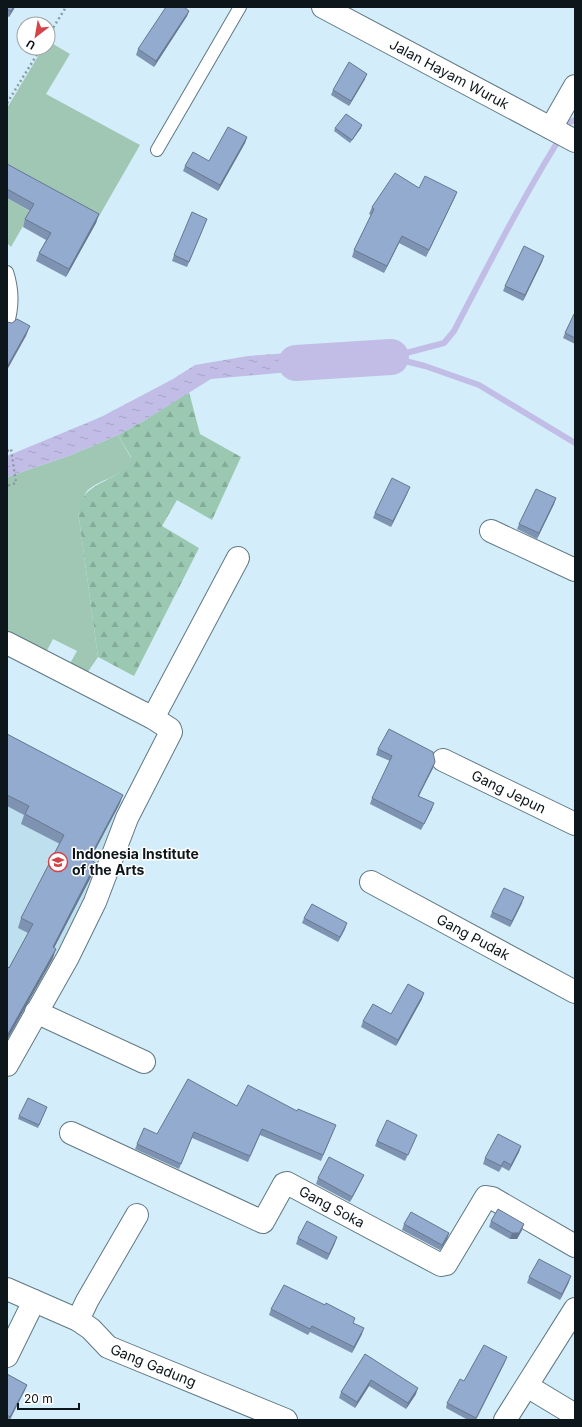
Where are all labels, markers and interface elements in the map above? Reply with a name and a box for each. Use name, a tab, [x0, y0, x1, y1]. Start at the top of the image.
north arrow	[16, 16, 56, 56]
street label: Jalan Hayam Wuruk	[387, 35, 512, 112]
text: U	[24, 36, 38, 53]
street label: Gang Jepun	[469, 766, 549, 817]
place label: Indonesia Institute of the Arts	[72, 845, 199, 878]
school or university icon: Indonesia Institute of the Arts	[47, 851, 69, 873]
street label: Gang Pudak	[434, 910, 513, 963]
street label: Gang Soka	[296, 1182, 368, 1231]
street label: Gang Gadung	[108, 1340, 199, 1390]
scale bar	[18, 1385, 79, 1411]
text: 20 m	[24, 1391, 53, 1406]

